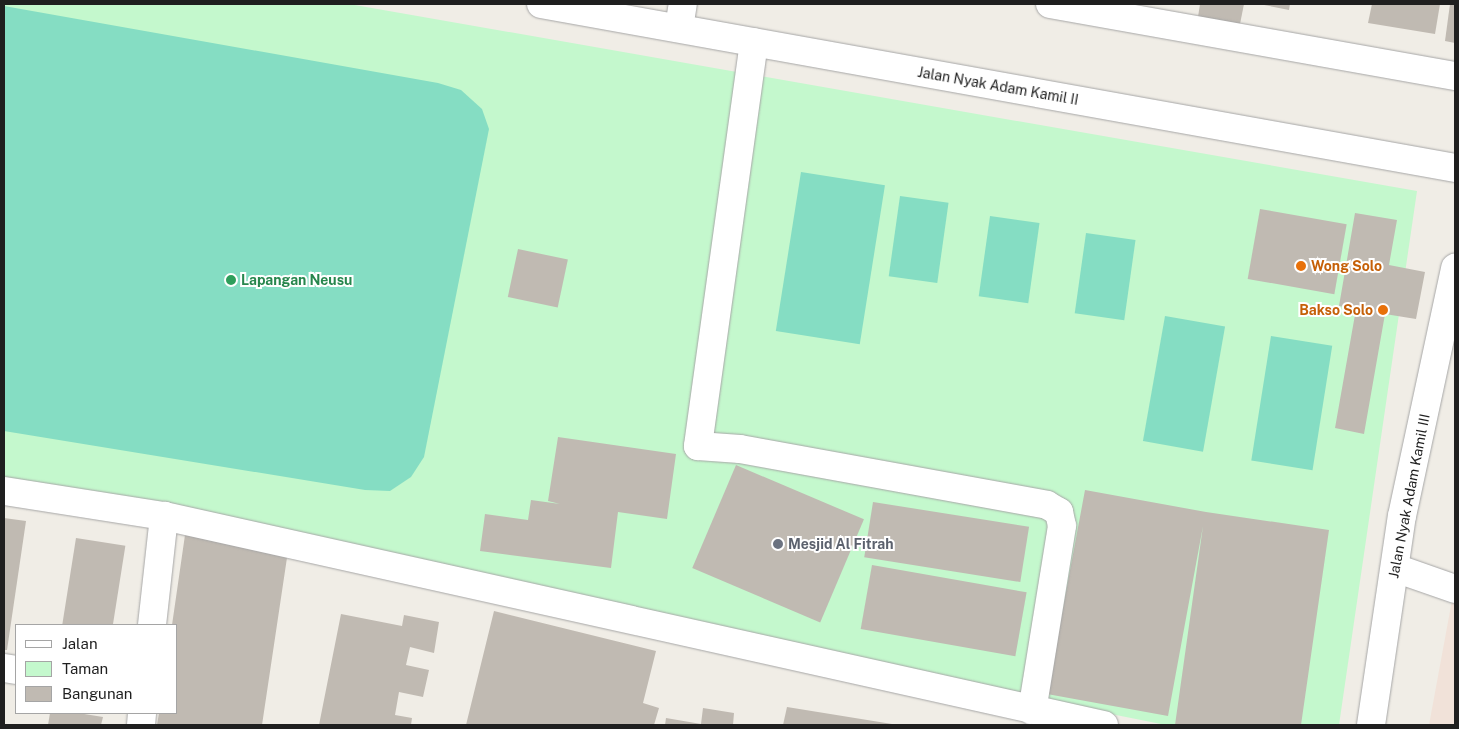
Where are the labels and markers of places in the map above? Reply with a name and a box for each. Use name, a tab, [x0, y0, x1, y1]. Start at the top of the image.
place label: Wong Solo	[1311, 258, 1382, 274]
marker: Wong Solo	[1295, 260, 1307, 272]
place label: Lapangan Neusu	[241, 272, 352, 288]
marker: Lapangan Neusu	[225, 274, 237, 286]
place label: Bakso Solo	[1299, 302, 1373, 318]
marker: Bakso Solo	[1377, 304, 1389, 316]
place label: Mesjid Al Fitrah	[788, 536, 894, 552]
marker: Mesjid Al Fitrah	[772, 538, 784, 550]

